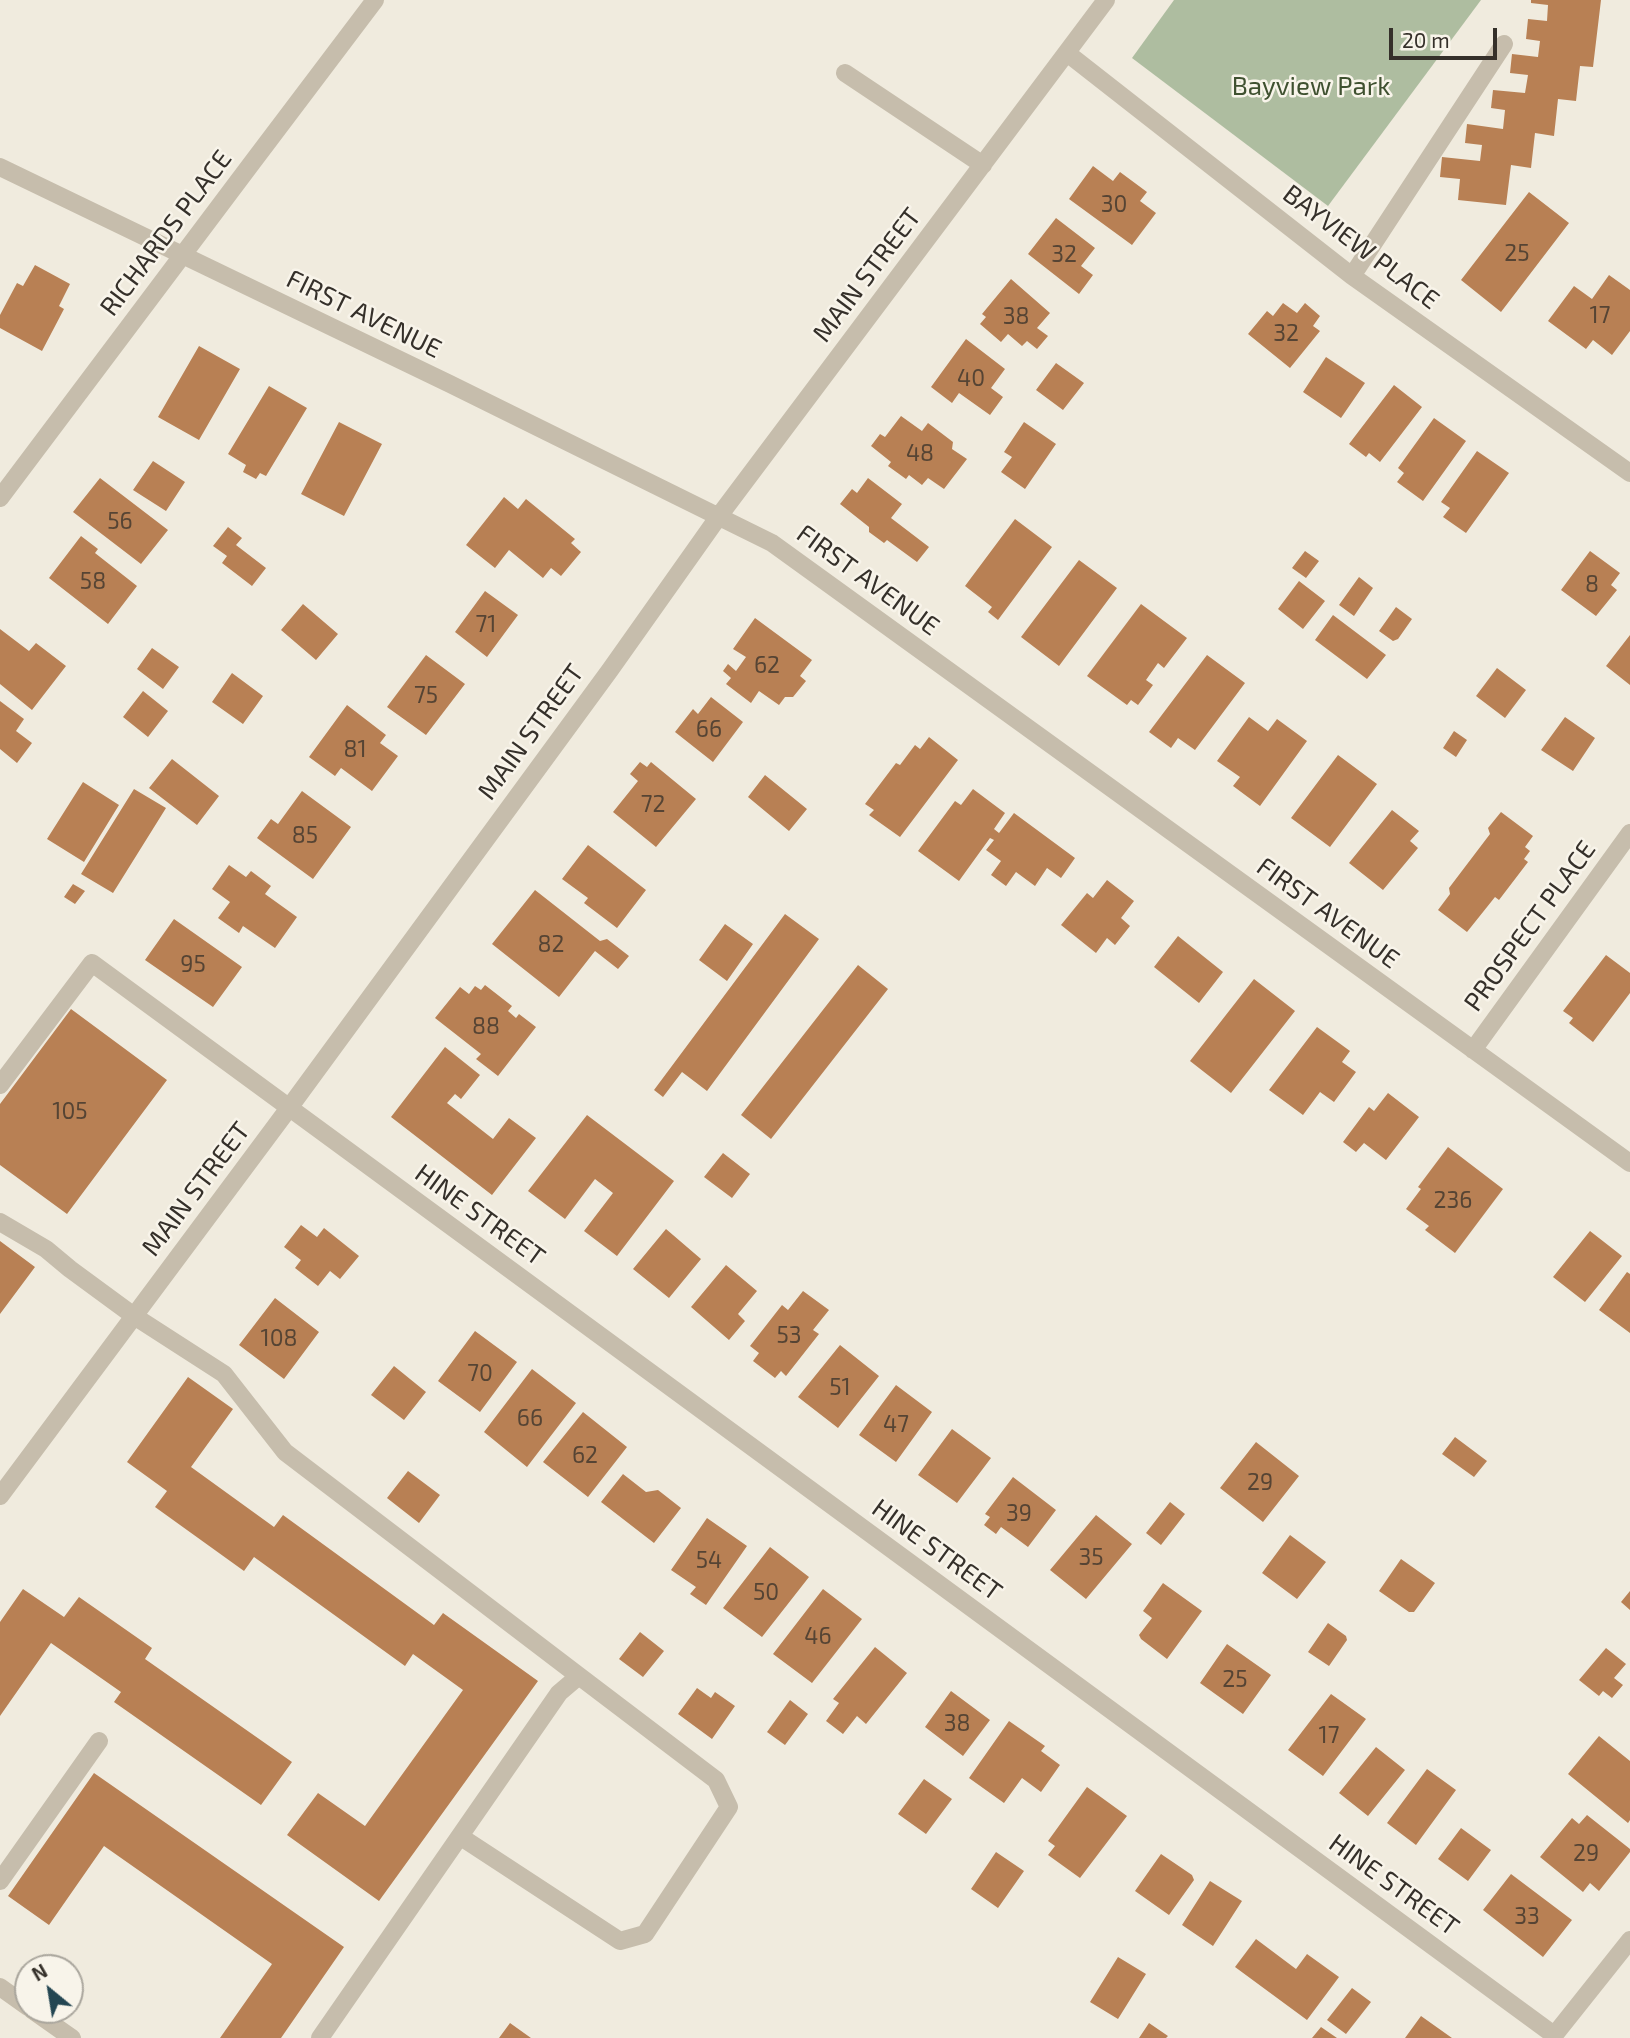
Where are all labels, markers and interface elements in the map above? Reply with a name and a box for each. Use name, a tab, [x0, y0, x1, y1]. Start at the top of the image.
scale bar	[1392, 14, 1500, 58]
text: 20 m	[1402, 27, 1450, 52]
park label: Bayview Park	[1232, 70, 1390, 102]
street label: RICHARDS PLACE	[94, 144, 238, 322]
street label: BAYVIEW PLACE	[1277, 178, 1445, 316]
house number: 30	[1101, 190, 1127, 218]
street label: MAIN STREET	[806, 202, 928, 348]
house number: 25	[1504, 239, 1530, 267]
house number: 32	[1051, 240, 1077, 268]
street label: FIRST AVENUE	[282, 263, 446, 365]
house number: 17	[1590, 301, 1610, 329]
house number: 38	[1003, 302, 1029, 330]
house number: 32	[1273, 319, 1299, 347]
house number: 40	[957, 364, 985, 392]
house number: 48	[906, 439, 934, 467]
house number: 56	[107, 507, 133, 535]
street label: FIRST AVENUE	[791, 518, 945, 642]
house number: 58	[80, 567, 106, 595]
house number: 8	[1585, 570, 1599, 598]
house number: 71	[476, 610, 496, 638]
house number: 62	[754, 651, 780, 679]
street label: MAIN STREET	[471, 658, 591, 806]
house number: 75	[414, 681, 438, 709]
house number: 66	[696, 715, 722, 743]
house number: 81	[343, 735, 367, 763]
house number: 72	[641, 790, 665, 818]
house number: 85	[292, 821, 318, 849]
street label: PROSPECT PLACE	[1458, 835, 1602, 1017]
street label: FIRST AVENUE	[1251, 851, 1405, 975]
house number: 82	[538, 930, 564, 958]
house number: 95	[180, 950, 206, 978]
house number: 88	[472, 1012, 500, 1040]
house number: 105	[52, 1097, 88, 1125]
street label: MAIN STREET	[135, 1116, 257, 1262]
street label: HINE STREET	[409, 1157, 551, 1273]
house number: 236	[1434, 1186, 1472, 1214]
house number: 53	[776, 1321, 802, 1349]
house number: 108	[261, 1324, 297, 1352]
house number: 70	[467, 1359, 493, 1387]
house number: 51	[829, 1373, 851, 1401]
house number: 66	[517, 1404, 543, 1432]
house number: 47	[883, 1410, 909, 1438]
house number: 62	[572, 1441, 598, 1469]
house number: 29	[1247, 1468, 1273, 1496]
street label: HINE STREET	[866, 1492, 1008, 1608]
house number: 39	[1006, 1499, 1032, 1527]
house number: 35	[1078, 1543, 1104, 1571]
house number: 54	[696, 1546, 722, 1574]
house number: 50	[753, 1578, 779, 1606]
house number: 46	[804, 1622, 832, 1650]
house number: 25	[1222, 1665, 1248, 1693]
house number: 38	[944, 1709, 970, 1737]
house number: 17	[1319, 1721, 1339, 1749]
street label: HINE STREET	[1323, 1827, 1465, 1943]
house number: 29	[1573, 1839, 1599, 1867]
house number: 33	[1514, 1902, 1540, 1930]
north arrow	[14, 1954, 84, 2024]
text: N	[28, 1959, 51, 1986]

